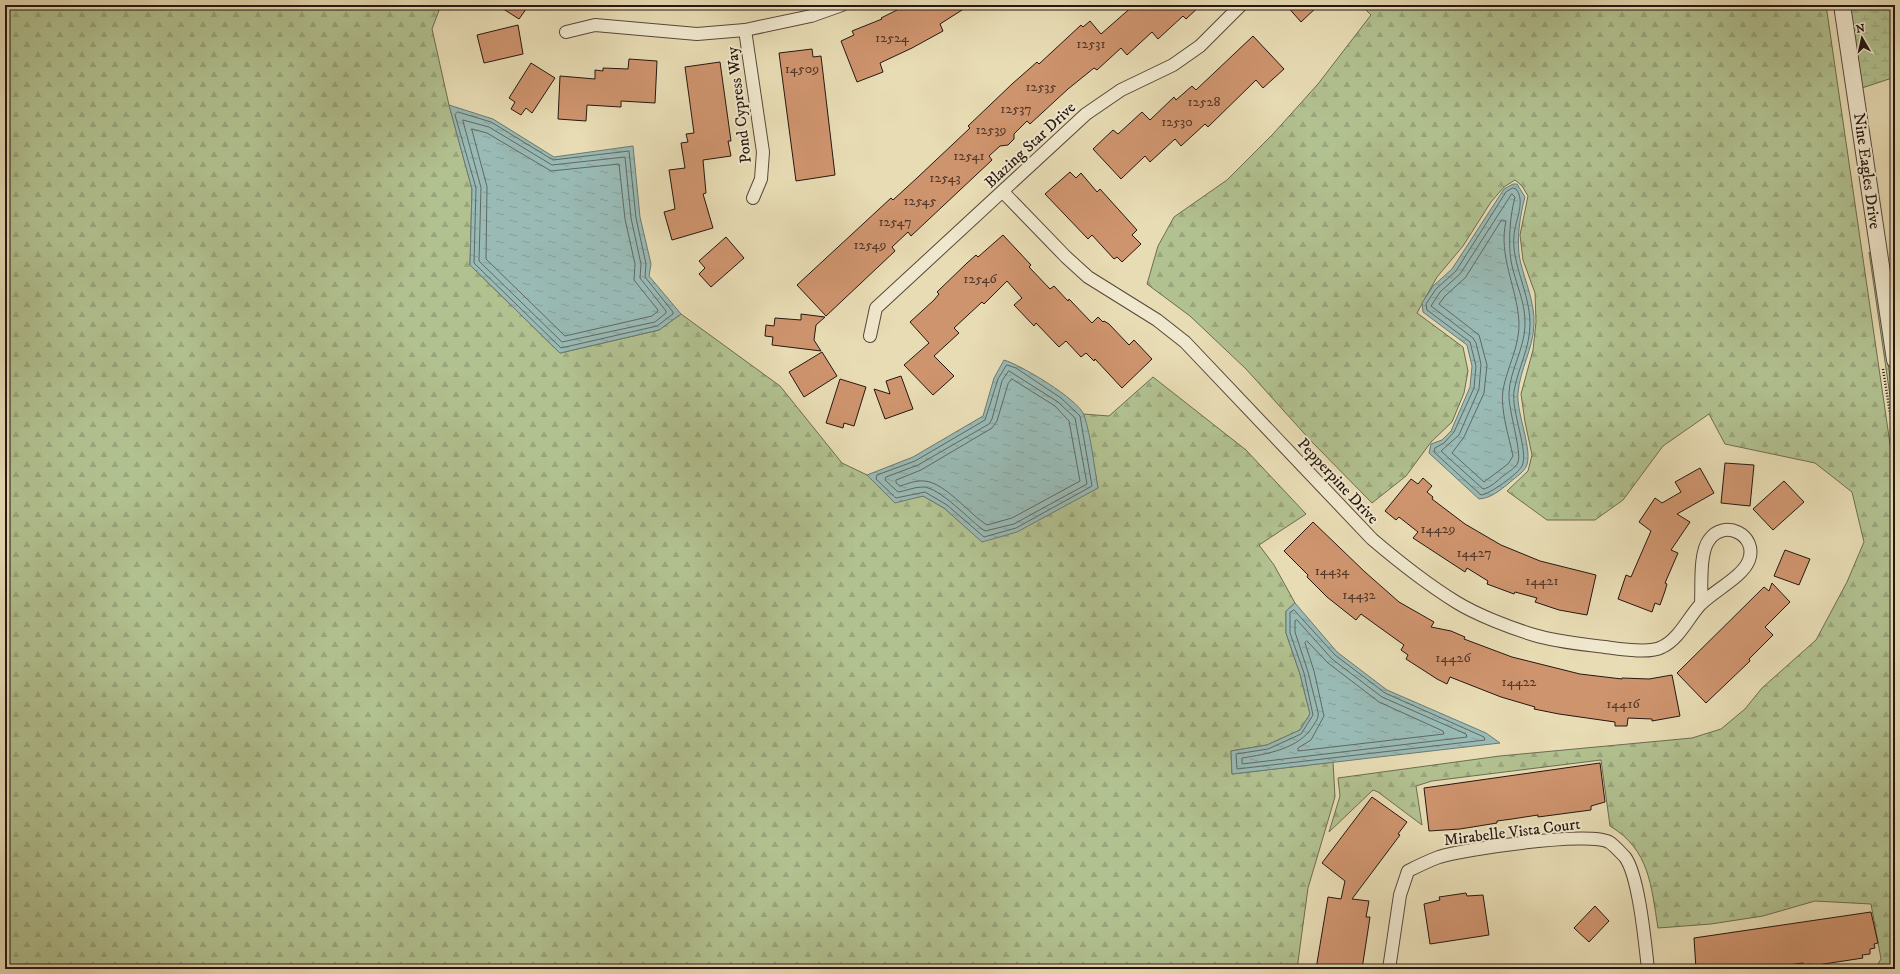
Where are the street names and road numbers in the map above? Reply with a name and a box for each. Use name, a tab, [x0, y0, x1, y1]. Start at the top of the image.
street label: Pond Cypress Way	[722, 45, 756, 164]
street label: Blazing Star Drive	[980, 97, 1080, 192]
street label: Nine Eagles Drive	[1849, 112, 1885, 231]
street label: Pepperpine Drive	[1293, 434, 1383, 528]
street label: Mirabelle Vista Court	[1443, 814, 1581, 850]

